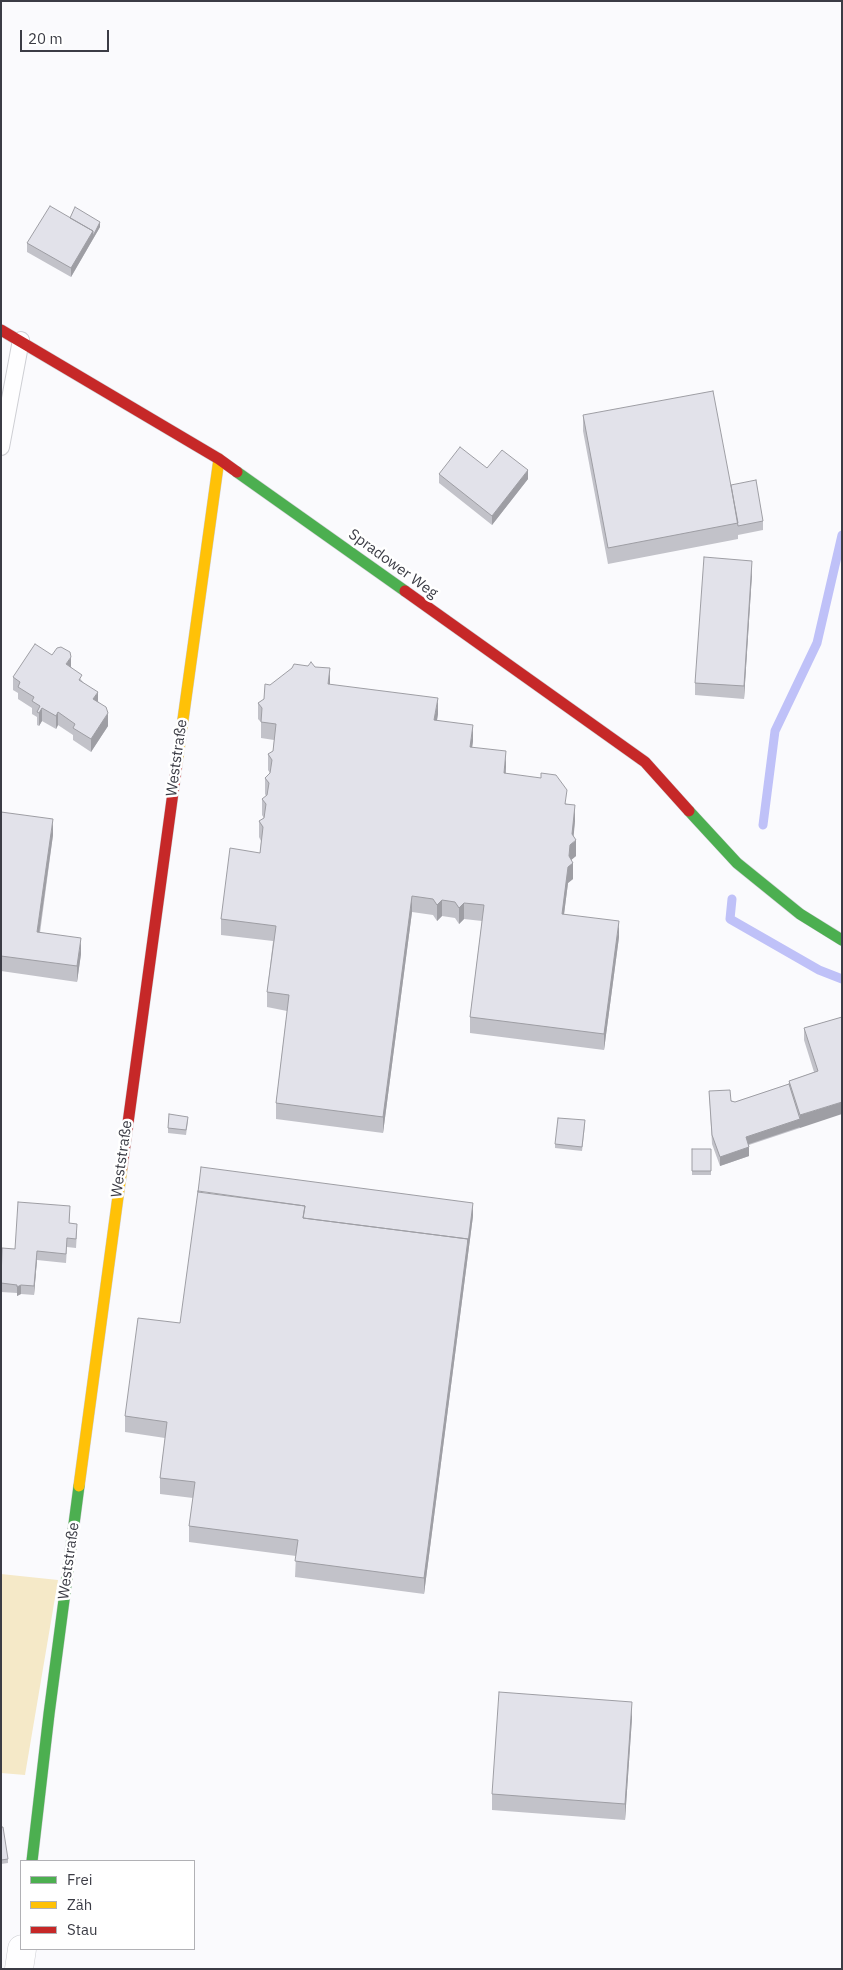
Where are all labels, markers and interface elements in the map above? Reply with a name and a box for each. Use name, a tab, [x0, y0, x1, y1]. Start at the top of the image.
scale bar	[22, 20, 111, 52]
text: 20 m	[28, 29, 63, 48]
street label: Spradower Weg	[345, 526, 441, 602]
street label: Weststraße	[163, 718, 191, 798]
street label: Weststraße	[108, 1119, 136, 1199]
street label: Weststraße	[55, 1521, 83, 1601]
legend	[20, 1860, 195, 1950]
text: Frei	[67, 1870, 93, 1889]
text: Zäh	[67, 1895, 92, 1914]
text: Stau	[67, 1920, 98, 1939]

